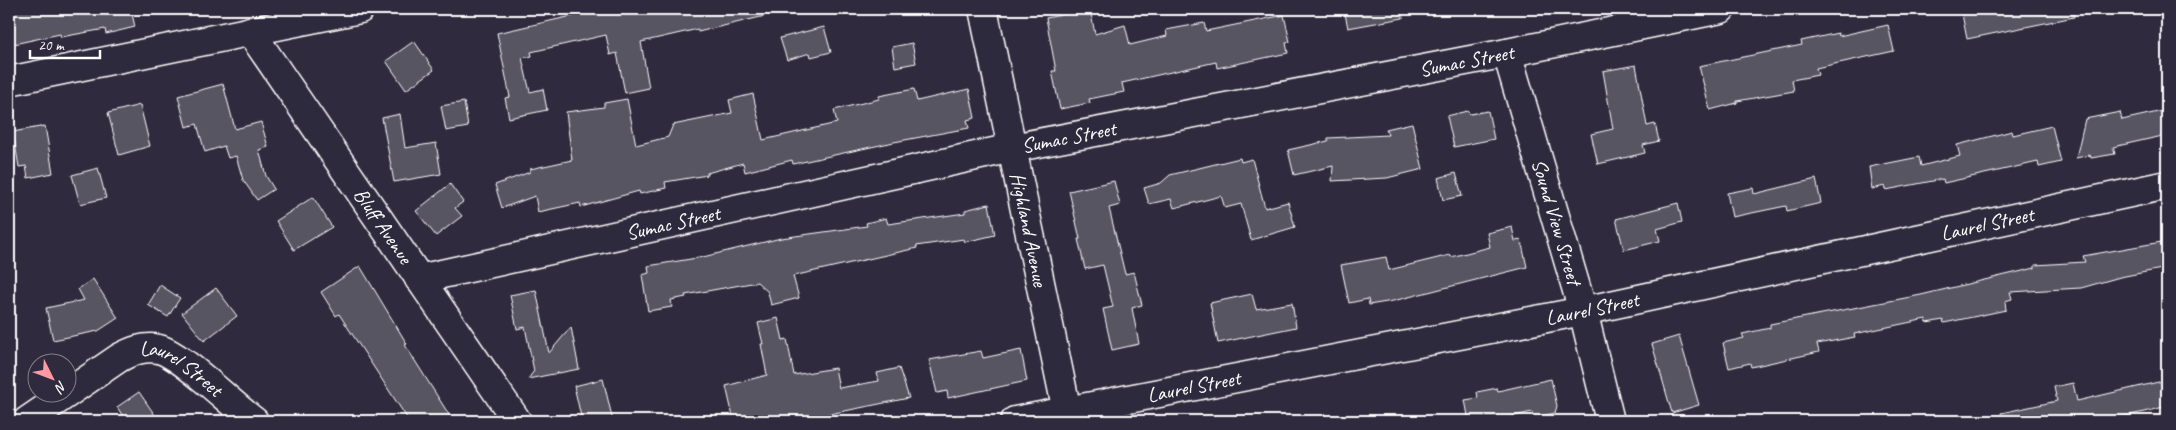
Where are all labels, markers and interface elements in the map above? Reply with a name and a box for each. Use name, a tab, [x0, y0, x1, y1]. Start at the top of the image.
scale bar	[30, 28, 100, 60]
text: 20 m	[38, 36, 65, 55]
street label: Sumac Street	[1417, 39, 1518, 83]
street label: Sumac Street	[1019, 115, 1120, 159]
street label: Sound View Street	[1526, 156, 1588, 291]
street label: Highland Avenue	[1004, 170, 1054, 290]
street label: Bluff Avenue	[348, 183, 420, 271]
street label: Sumac Street	[623, 199, 724, 246]
street label: Laurel Street	[1938, 201, 2038, 246]
street label: Laurel Street	[1544, 286, 1643, 331]
street label: Laurel Street	[138, 335, 230, 403]
north arrow	[28, 352, 78, 402]
street label: Laurel Street	[1145, 364, 1244, 408]
text: N	[51, 377, 71, 397]

